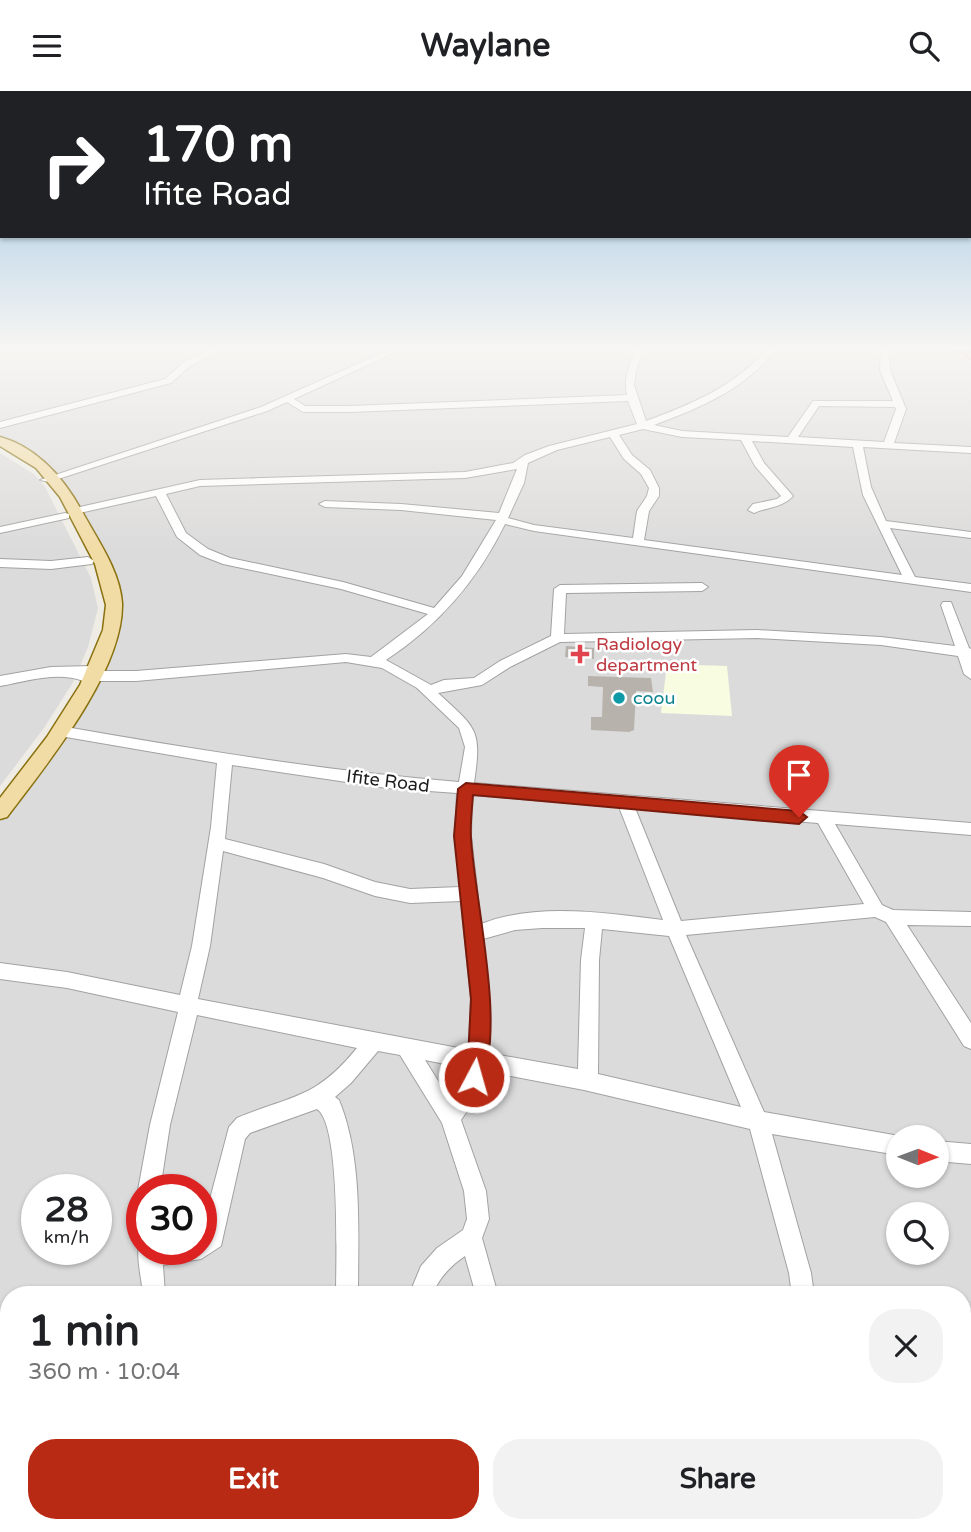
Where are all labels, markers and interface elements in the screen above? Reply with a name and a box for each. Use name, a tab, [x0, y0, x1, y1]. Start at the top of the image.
icon: menu	[28, 27, 66, 65]
text: Waylane	[421, 27, 550, 65]
icon: search	[905, 27, 943, 65]
text: 170 m	[143, 116, 293, 175]
icon: right	[28, 119, 119, 210]
text: Ifite Road	[143, 176, 291, 214]
place label: Radiology department	[596, 633, 697, 676]
marker: Radiology department	[570, 644, 590, 664]
place label: coou	[633, 687, 675, 709]
marker: coou	[611, 690, 627, 706]
pin	[769, 745, 829, 817]
icon: arrive	[780, 756, 818, 794]
street label: Ifite Road	[345, 765, 431, 797]
position arrow	[437, 1040, 511, 1114]
north arrow	[886, 1125, 948, 1188]
map controls	[886, 1125, 949, 1265]
speed limit sign: 30	[126, 1174, 217, 1265]
text: 28	[45, 1189, 88, 1231]
button: search	[886, 1202, 949, 1265]
text: km/h	[44, 1226, 89, 1248]
text: 1 min	[28, 1306, 140, 1357]
button: close	[869, 1309, 943, 1383]
text: 360 m · 10:04	[28, 1358, 180, 1386]
button: Exit	[28, 1439, 479, 1519]
button: Share	[493, 1439, 943, 1519]

